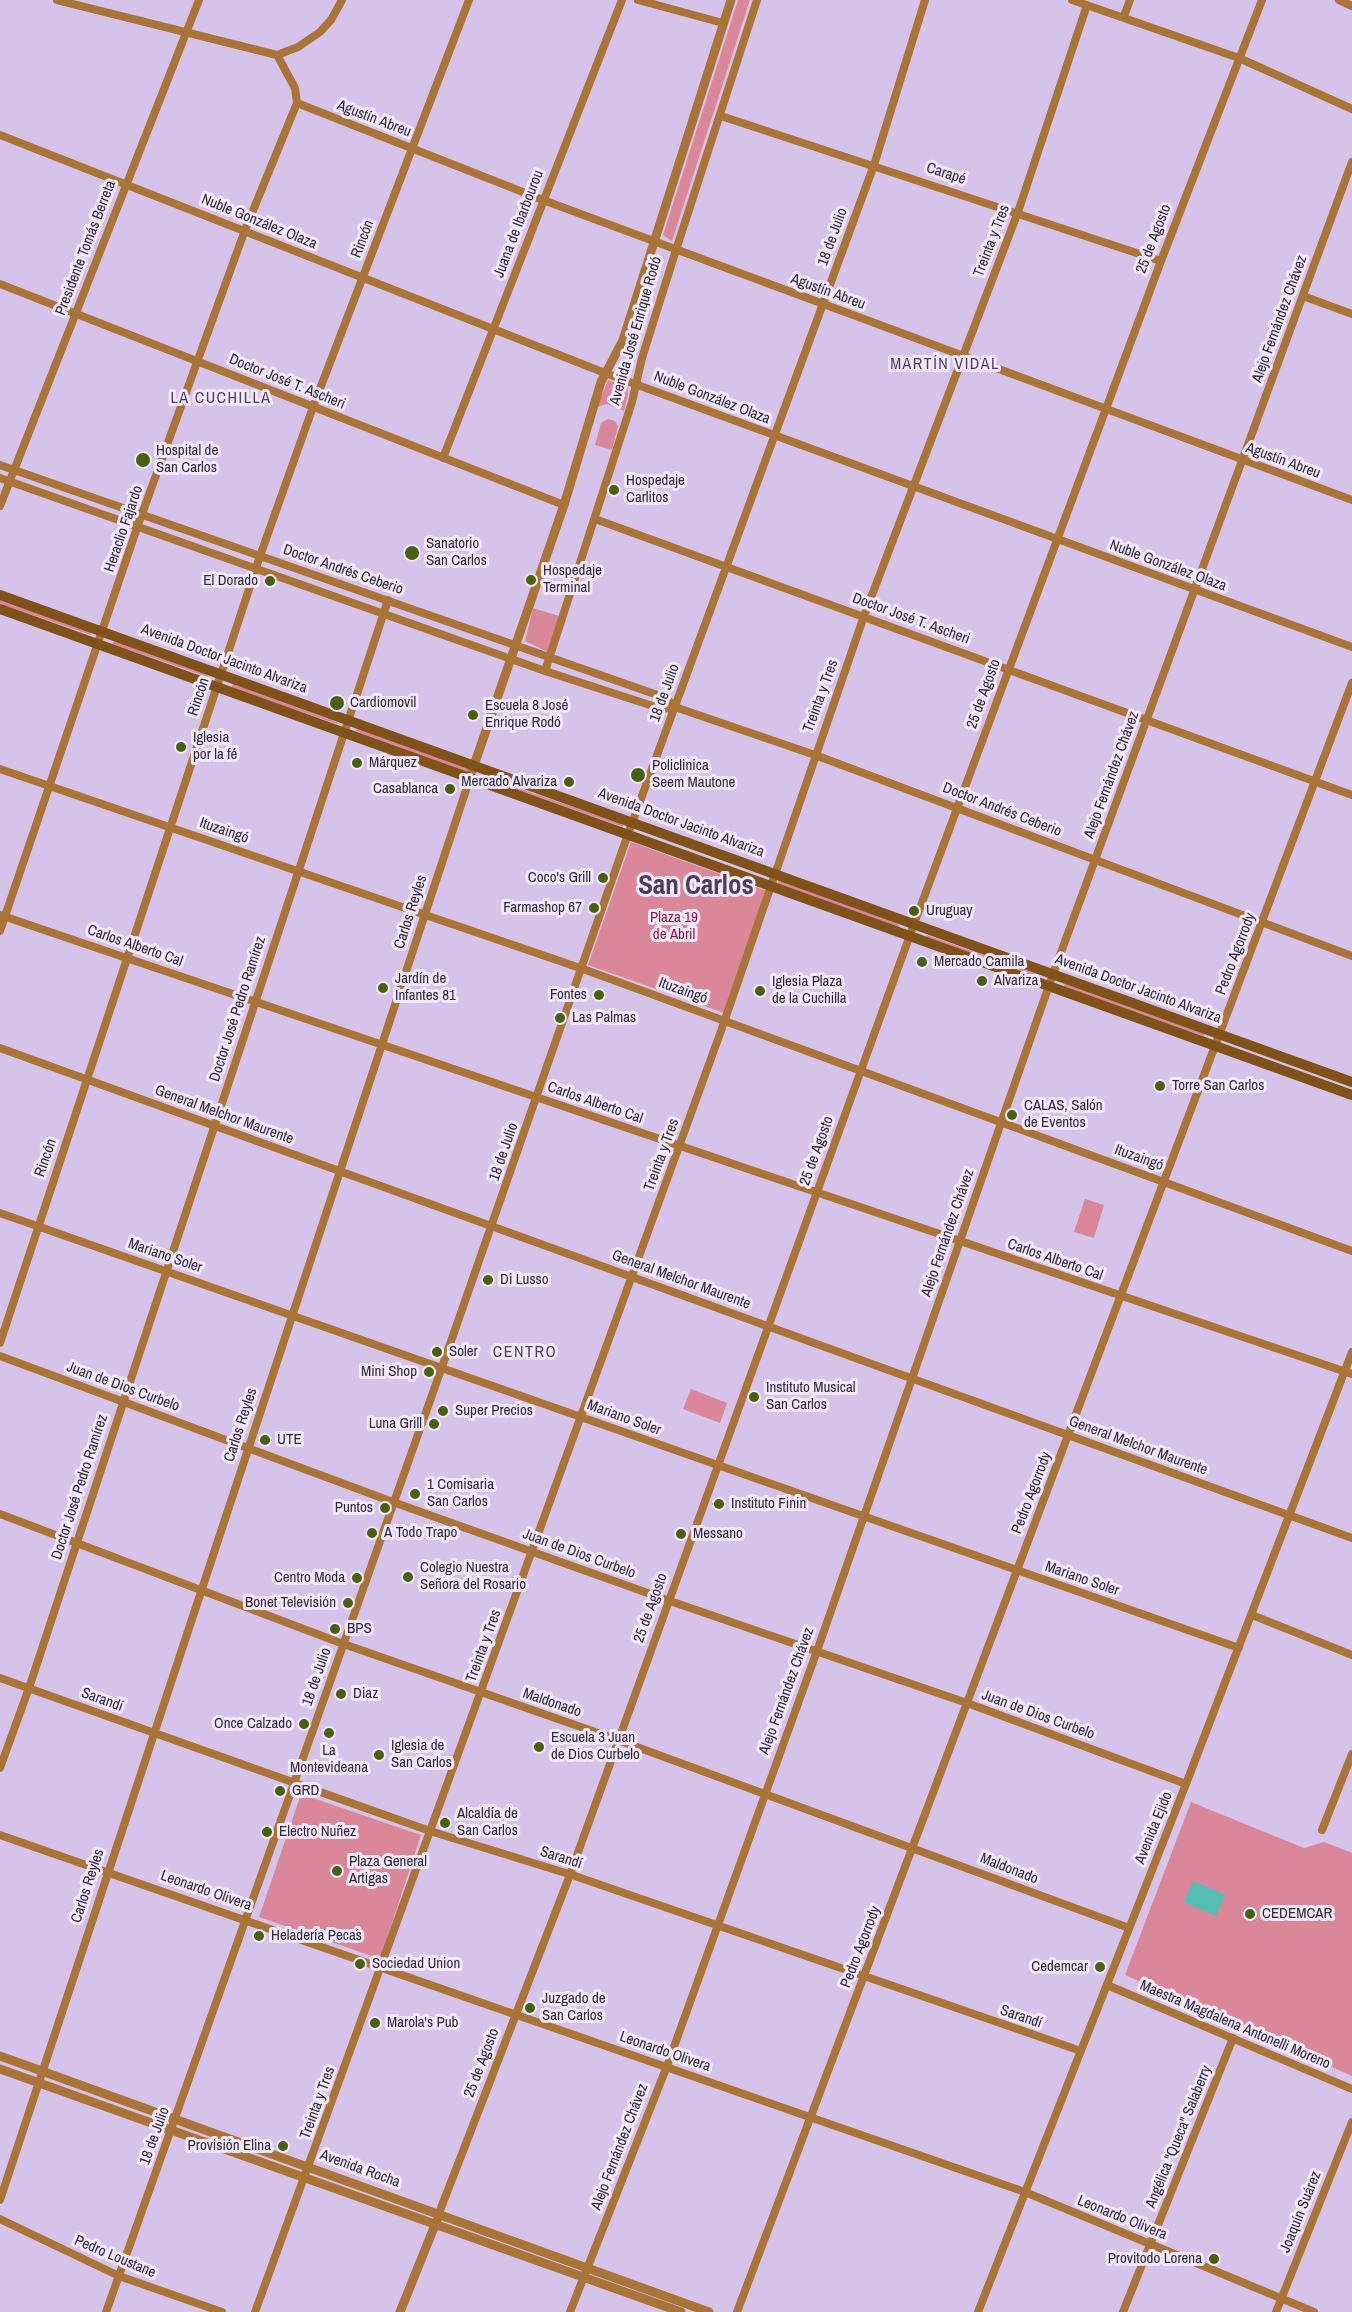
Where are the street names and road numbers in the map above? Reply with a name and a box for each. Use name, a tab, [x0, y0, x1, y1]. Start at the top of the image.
street label: Agustín Abreu	[334, 97, 414, 141]
street label: Carapé	[924, 159, 968, 189]
street label: Juana de Ibarbourou	[490, 168, 548, 280]
street label: Presidente Tomás Berreta	[52, 178, 120, 318]
street label: Nuble González Olaza	[199, 191, 319, 253]
street label: Treinta y Tres	[970, 202, 1014, 280]
street label: 25 de Agosto	[1133, 202, 1175, 276]
street label: 18 de Julio	[814, 206, 852, 268]
street label: Rincón	[348, 218, 378, 260]
street label: Alejo Fernández Chávez	[1249, 253, 1311, 385]
street label: Avenida José Enrique Rodó	[606, 255, 666, 407]
street label: Agustín Abreu	[788, 270, 868, 314]
street label: Doctor José T. Ascheri	[226, 350, 348, 414]
street label: Nuble González Olaza	[651, 368, 773, 428]
street label: Agustín Abreu	[1243, 439, 1323, 483]
street label: Heraclio Fajardo	[101, 483, 147, 575]
street label: Nuble González Olaza	[1107, 536, 1229, 596]
street label: Doctor Andrés Ceberio	[281, 541, 405, 599]
street label: Doctor José T. Ascheri	[850, 589, 972, 649]
street label: Avenida Doctor Jacinto Alvariza	[138, 621, 310, 697]
street label: Treinta y Tres	[800, 657, 842, 735]
street label: 25 de Agosto	[963, 657, 1005, 731]
street label: 18 de Julio	[646, 662, 684, 724]
street label: Rincón	[184, 676, 214, 718]
street label: Alejo Fernández Chávez	[1081, 709, 1143, 841]
street label: Doctor Andrés Ceberio	[940, 779, 1064, 841]
street label: Avenida Doctor Jacinto Alvariza	[595, 785, 767, 861]
street label: Ituzaingó	[197, 814, 251, 848]
street label: Carlos Reyles	[391, 873, 431, 951]
street label: Pedro Agorrody	[1212, 911, 1260, 997]
street label: Carlos Alberto Cal	[85, 921, 185, 971]
street label: Doctor José Pedro Ramírez	[206, 934, 270, 1084]
street label: Avenida Doctor Jacinto Alvariza	[1052, 951, 1224, 1027]
street label: Ituzaingó	[656, 974, 710, 1008]
street label: Carlos Alberto Cal	[545, 1078, 645, 1128]
street label: General Melchor Maurente	[152, 1082, 296, 1148]
street label: 25 de Agosto	[796, 1114, 838, 1188]
street label: Treinta y Tres	[641, 1116, 683, 1194]
street label: 18 de Julio	[486, 1121, 522, 1183]
street label: Rincón	[31, 1137, 61, 1179]
street label: Ituzaingó	[1112, 1141, 1166, 1175]
street label: Alejo Fernández Chávez	[918, 1167, 978, 1299]
street label: Mariano Soler	[126, 1235, 204, 1277]
street label: Carlos Alberto Cal	[1005, 1235, 1105, 1285]
street label: General Melchor Maurente	[609, 1247, 753, 1313]
street label: Juan de Dios Curbelo	[64, 1358, 182, 1416]
street label: Carlos Reyles	[221, 1386, 261, 1464]
street label: Mariano Soler	[585, 1396, 663, 1440]
street label: Doctor José Pedro Ramírez	[48, 1412, 112, 1562]
street label: General Melchor Maurente	[1066, 1413, 1210, 1479]
street label: Pedro Agorrody	[1008, 1450, 1056, 1536]
street label: Juan de Dios Curbelo	[520, 1525, 638, 1583]
street label: Mariano Soler	[1043, 1558, 1121, 1600]
street label: 25 de Agosto	[630, 1571, 672, 1645]
street label: Treinta y Tres	[463, 1607, 505, 1685]
street label: Alejo Fernández Chávez	[756, 1625, 818, 1757]
street label: 18 de Julio	[299, 1646, 335, 1708]
street label: Sarandí	[79, 1684, 125, 1716]
street label: Maldonado	[520, 1685, 584, 1721]
street label: Juan de Dios Curbelo	[979, 1686, 1097, 1744]
street label: Avenida Ejido	[1131, 1789, 1177, 1867]
street label: Sarandí	[538, 1843, 584, 1873]
street label: Carlos Reyles	[68, 1847, 108, 1925]
street label: Maldonado	[977, 1850, 1041, 1888]
street label: Leonardo Olivera	[158, 1867, 254, 1915]
street label: Pedro Agorrody	[837, 1904, 885, 1990]
street label: Maestra Magdalena Antonelli Moreno	[1137, 1977, 1333, 2073]
street label: Sarandí	[998, 2001, 1044, 2033]
street label: 25 de Agosto	[461, 2026, 503, 2100]
street label: Leonardo Olivera	[617, 2028, 713, 2076]
street label: Angélica "Queca" Salaberry	[1142, 2063, 1216, 2211]
street label: Treinta y Tres	[297, 2064, 339, 2142]
street label: Alejo Fernández Chávez	[588, 2081, 652, 2213]
street label: 18 de Julio	[136, 2105, 174, 2167]
street label: Avenida Rocha	[318, 2146, 402, 2192]
street label: Joaquín Suárez	[1277, 2169, 1325, 2255]
street label: Leonardo Olivera	[1075, 2192, 1169, 2244]
street label: Pedro Loustane	[72, 2232, 158, 2282]

